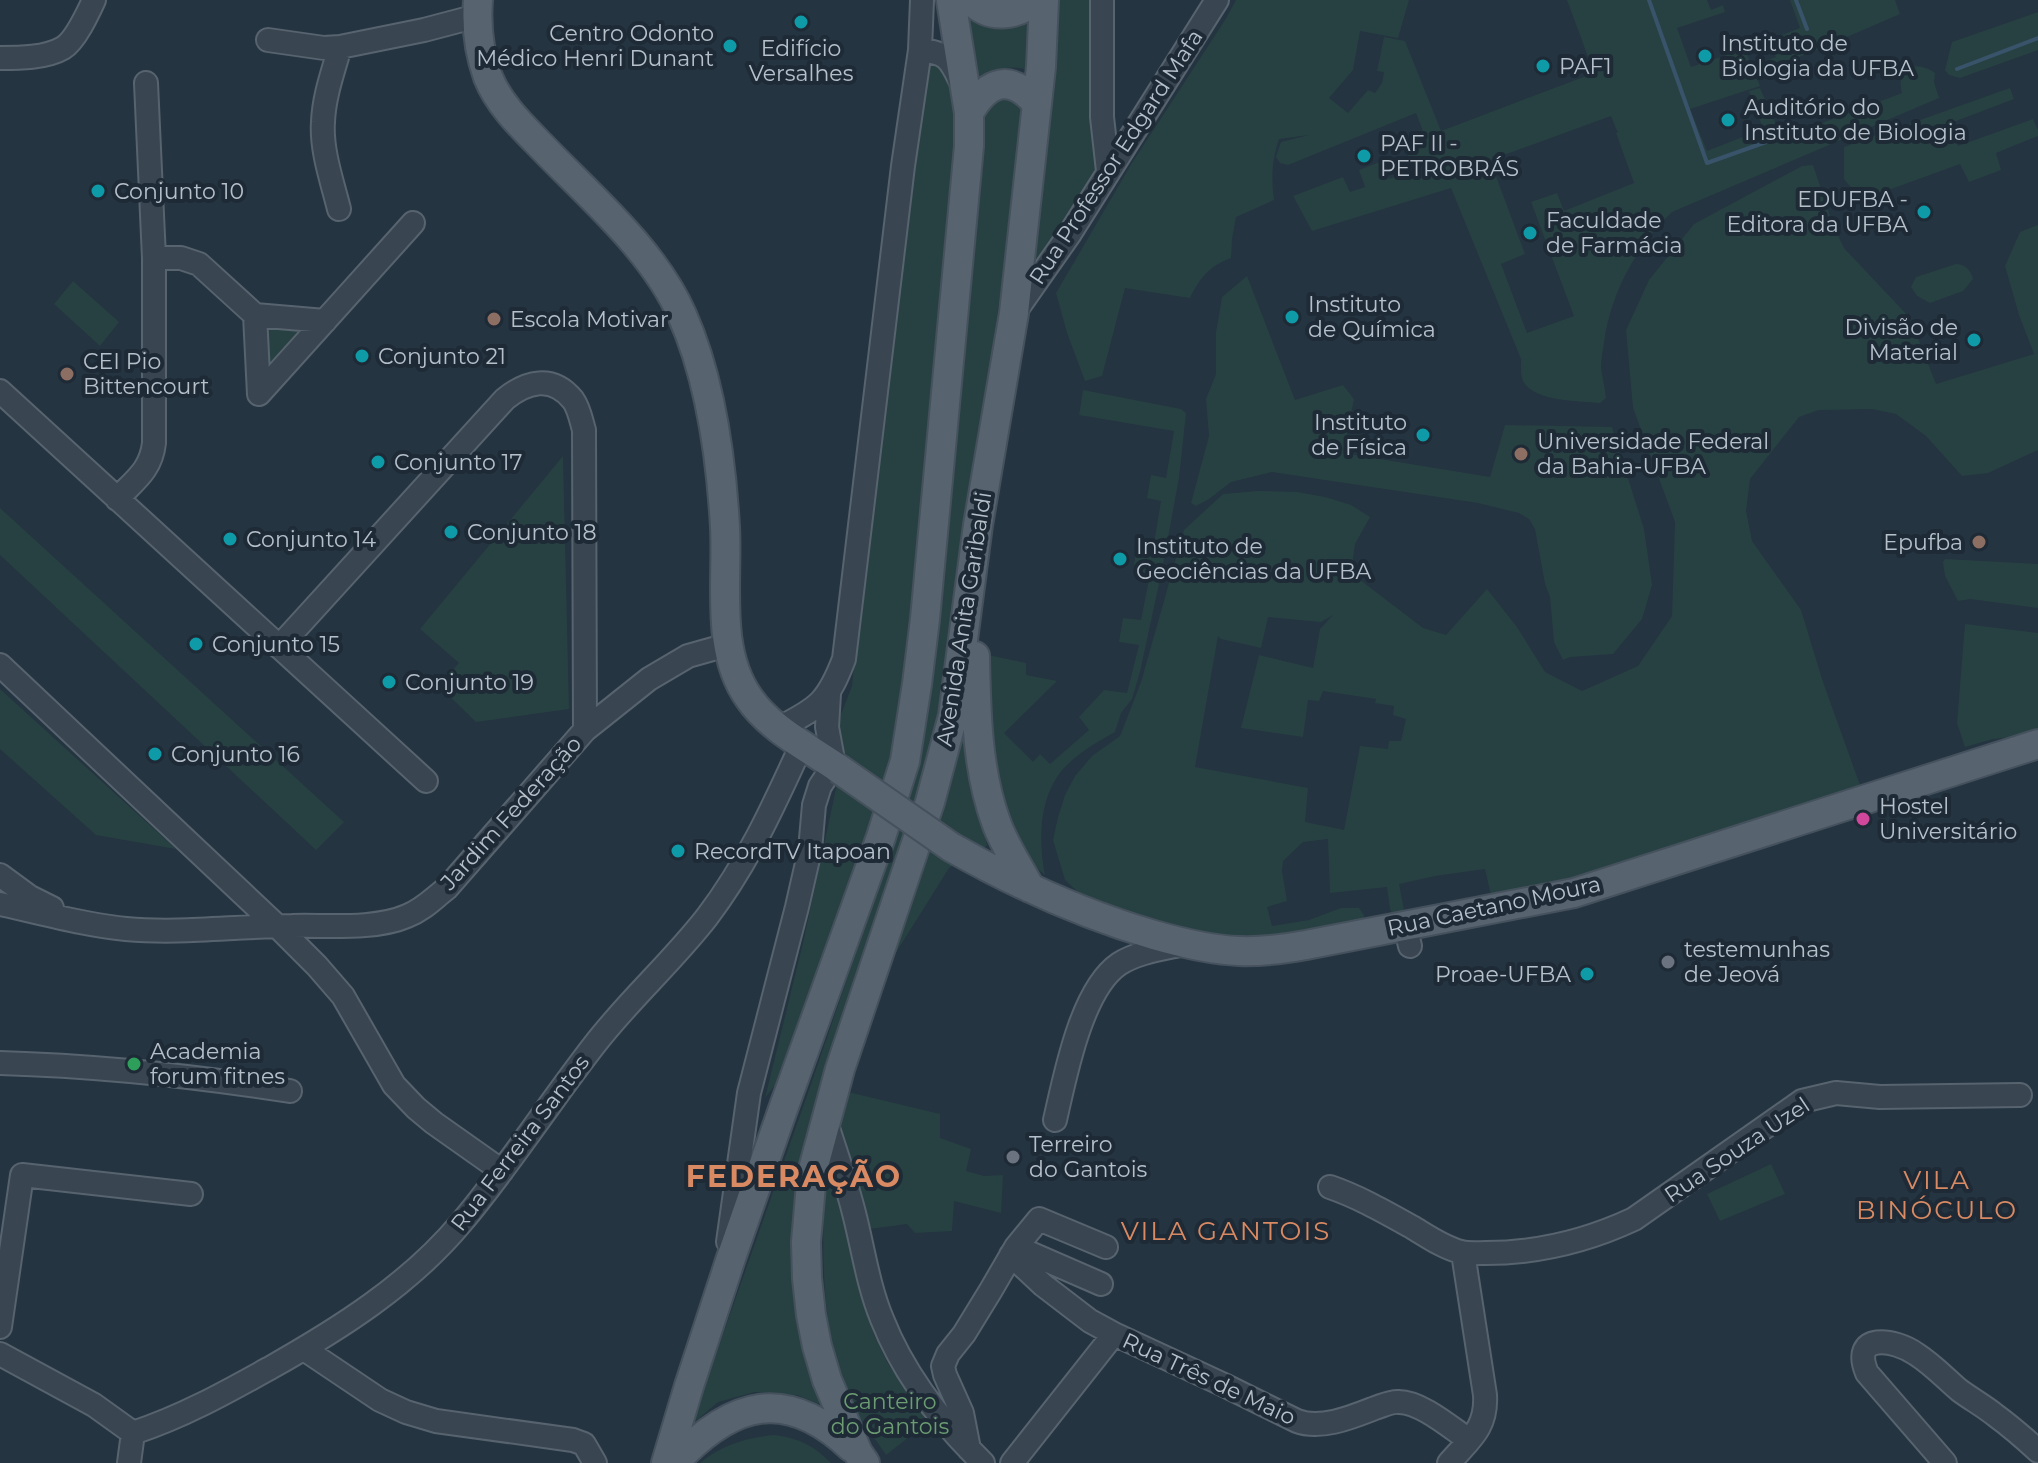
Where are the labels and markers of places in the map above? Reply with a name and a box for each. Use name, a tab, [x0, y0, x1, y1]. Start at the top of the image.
marker: Edifício Versalhes	[792, 13, 810, 31]
place label: Centro Odonto Médico Henri Dunant	[476, 20, 714, 72]
place label: Instituto de Biologia da UFBA	[1721, 30, 1914, 82]
place label: Edifício Versalhes	[749, 35, 854, 87]
marker: Centro Odonto Médico Henri Dunant	[721, 37, 739, 55]
marker: Instituto de Biologia da UFBA	[1696, 47, 1714, 65]
place label: PAF1	[1559, 53, 1612, 80]
marker: PAF1	[1534, 57, 1552, 75]
place label: Auditório do Instituto de Biologia	[1744, 94, 1967, 146]
marker: Auditório do Instituto de Biologia	[1719, 111, 1737, 129]
place label: PAF II - PETROBRÁS	[1380, 130, 1519, 182]
marker: PAF II - PETROBRÁS	[1355, 147, 1373, 165]
place label: Conjunto 10	[114, 178, 244, 205]
marker: Conjunto 10	[89, 182, 107, 200]
place label: EDUFBA - Editora da UFBA	[1727, 186, 1908, 238]
marker: EDUFBA - Editora da UFBA	[1915, 203, 1933, 221]
place label: Faculdade de Farmácia	[1546, 207, 1683, 259]
marker: Faculdade de Farmácia	[1521, 224, 1539, 242]
place label: Instituto de Química	[1308, 291, 1436, 343]
place label: Escola Motivar	[510, 306, 669, 333]
marker: Instituto de Química	[1283, 308, 1301, 326]
marker: Escola Motivar	[485, 310, 503, 328]
place label: Divisão de Material	[1845, 314, 1958, 366]
marker: Divisão de Material	[1965, 331, 1983, 349]
place label: Conjunto 21	[378, 343, 506, 370]
marker: Conjunto 21	[353, 347, 371, 365]
place label: CEI Pio Bittencourt	[83, 348, 210, 400]
marker: CEI Pio Bittencourt	[58, 365, 76, 383]
place label: Instituto de Física	[1311, 409, 1407, 461]
marker: Instituto de Física	[1414, 426, 1432, 444]
place label: Universidade Federal da Bahia-UFBA	[1537, 428, 1769, 480]
marker: Universidade Federal da Bahia-UFBA	[1512, 445, 1530, 463]
place label: Conjunto 17	[394, 449, 522, 476]
marker: Conjunto 17	[369, 453, 387, 471]
place label: Conjunto 18	[467, 519, 597, 546]
marker: Conjunto 18	[442, 523, 460, 541]
place label: Conjunto 14	[246, 526, 376, 553]
place label: Epufba	[1883, 529, 1963, 556]
marker: Conjunto 14	[221, 530, 239, 548]
place label: Instituto de Geociências da UFBA	[1136, 533, 1371, 585]
marker: Epufba	[1970, 533, 1988, 551]
marker: Instituto de Geociências da UFBA	[1111, 550, 1129, 568]
place label: Conjunto 15	[212, 631, 340, 658]
marker: Conjunto 15	[187, 635, 205, 653]
place label: Conjunto 19	[405, 669, 534, 696]
marker: Conjunto 19	[380, 673, 398, 691]
place label: Conjunto 16	[171, 741, 300, 768]
marker: Conjunto 16	[146, 745, 164, 763]
place label: Hostel Universitário	[1879, 793, 2017, 845]
marker: Hostel Universitário	[1854, 810, 1872, 828]
place label: RecordTV Itapoan	[694, 838, 891, 865]
marker: RecordTV Itapoan	[669, 842, 687, 860]
place label: testemunhas de Jeová	[1684, 936, 1830, 988]
marker: testemunhas de Jeová	[1659, 953, 1677, 971]
place label: Proae-UFBA	[1435, 961, 1571, 988]
marker: Proae-UFBA	[1578, 965, 1596, 983]
place label: Academia forum fitnes	[150, 1038, 285, 1090]
marker: Academia forum fitnes	[125, 1055, 143, 1073]
place label: Terreiro do Gantois	[1029, 1131, 1148, 1183]
marker: Terreiro do Gantois	[1004, 1148, 1022, 1166]

